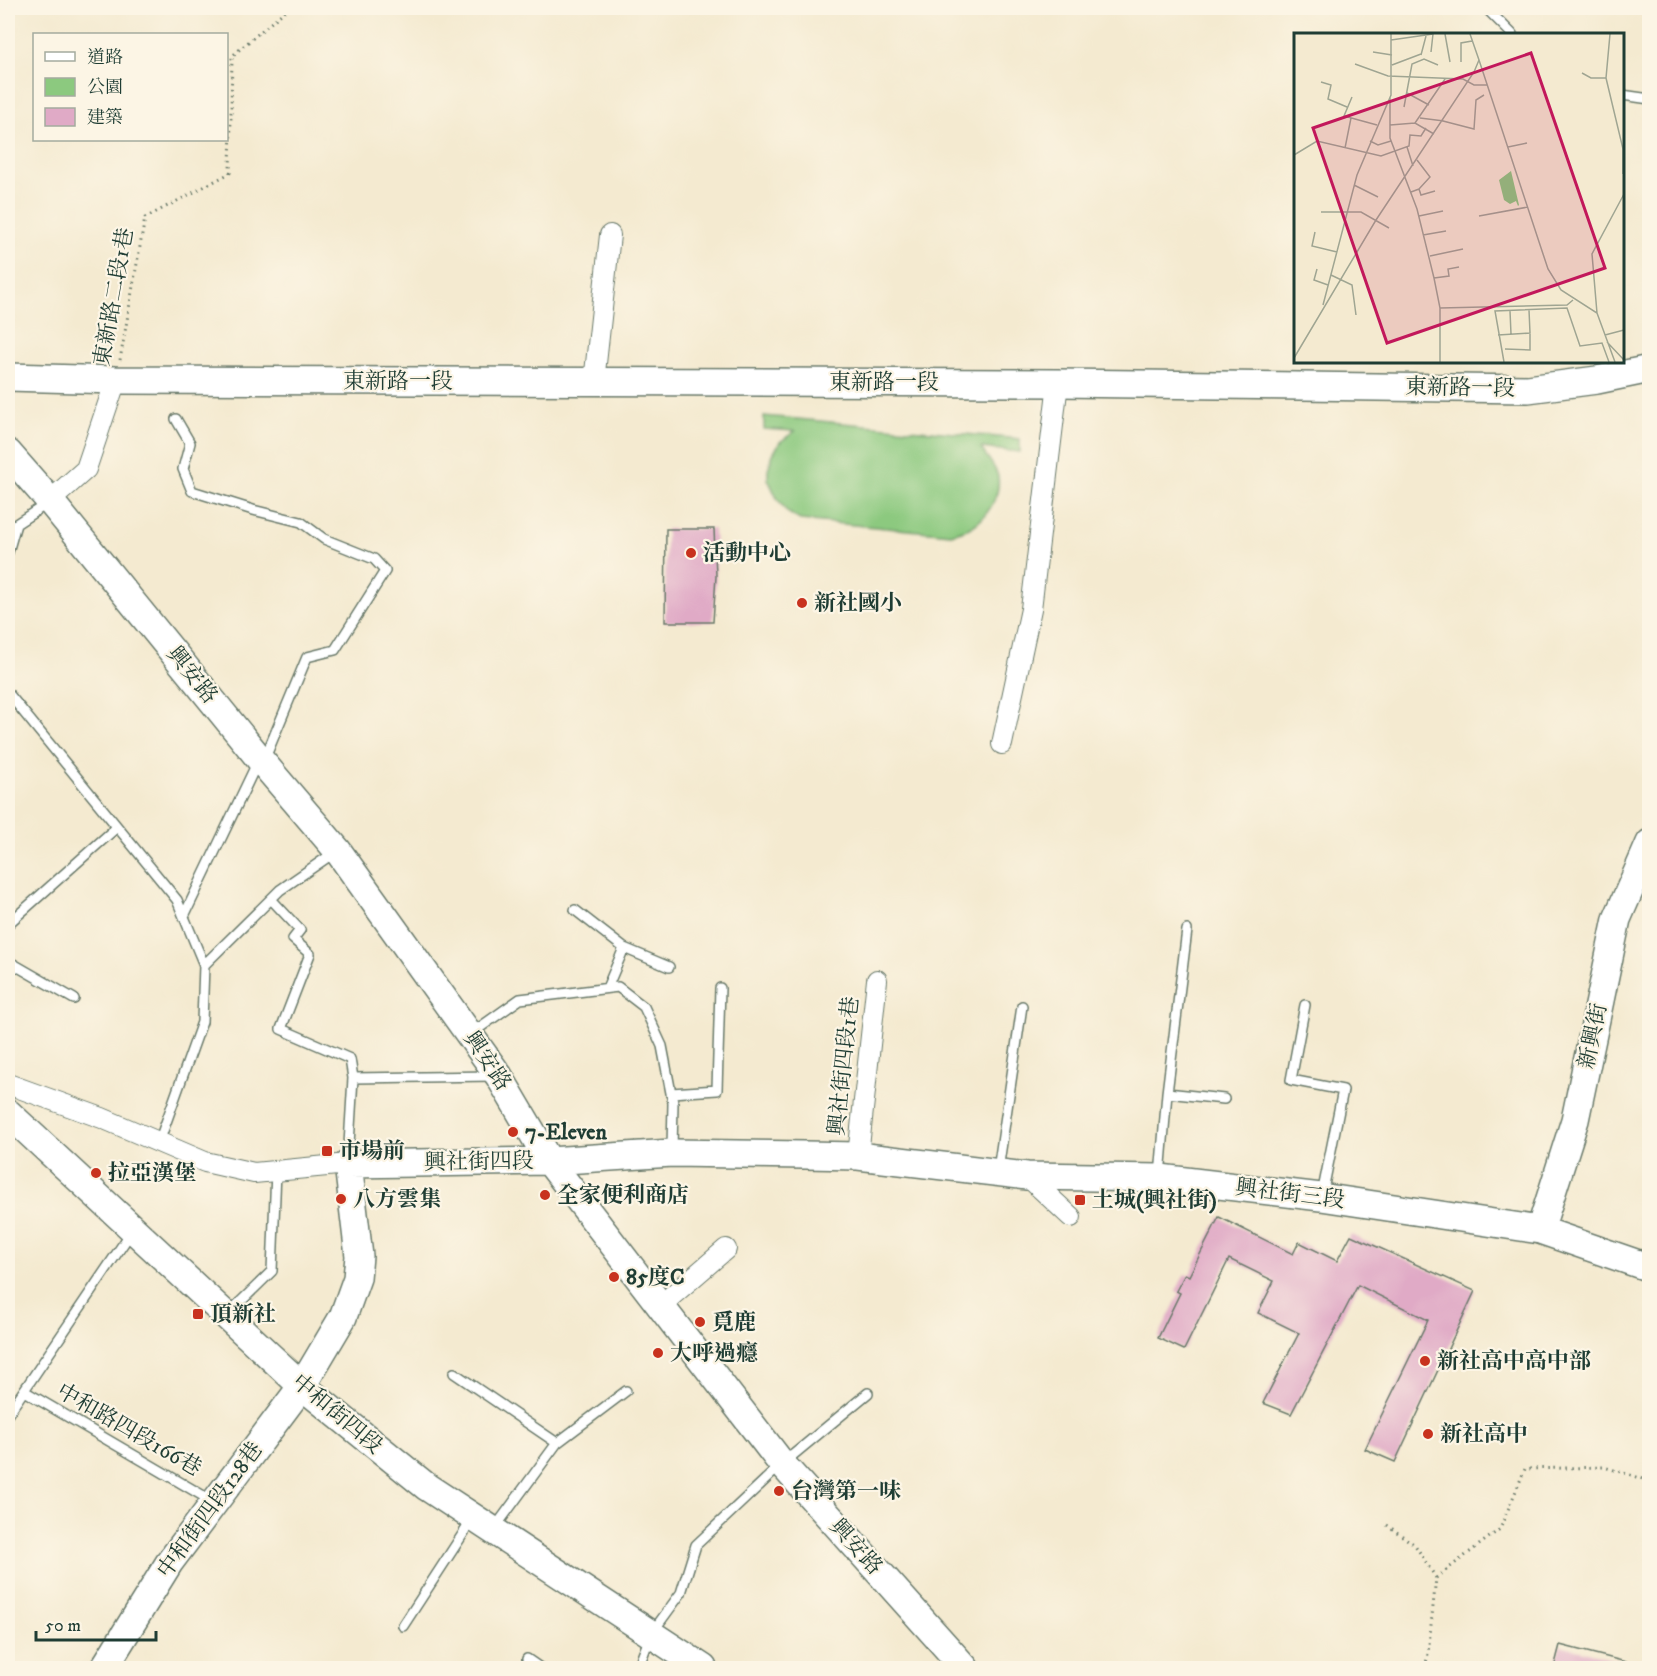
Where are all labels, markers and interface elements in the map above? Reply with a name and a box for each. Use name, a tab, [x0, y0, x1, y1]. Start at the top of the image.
legend	[33, 33, 228, 141]
inset map	[1294, 33, 1624, 363]
text: 道路	[87, 47, 123, 69]
text: 公園	[87, 77, 123, 99]
text: 建築	[87, 107, 123, 129]
street label: 東新路二段1巷	[89, 226, 139, 368]
street label: 東新路一段	[343, 368, 453, 395]
street label: 東新路一段	[829, 369, 939, 396]
street label: 東新路一段	[1405, 374, 1515, 402]
place label: 活動中心	[703, 540, 791, 567]
marker: 活動中心	[684, 546, 698, 560]
place label: 新社國小	[814, 590, 902, 617]
marker: 新社國小	[795, 596, 809, 610]
street label: 興安路	[161, 641, 223, 709]
street label: 興社街四段1巷	[823, 995, 865, 1137]
street label: 新興街	[1573, 1001, 1613, 1071]
street label: 興安路	[457, 1026, 517, 1096]
place label: 7-Eleven	[525, 1119, 607, 1146]
marker: 7-Eleven	[506, 1125, 520, 1139]
place label: 市場前	[339, 1138, 405, 1165]
marker: 市場前	[320, 1144, 334, 1158]
street label: 興社街四段	[424, 1148, 534, 1176]
place label: 拉亞漢堡	[108, 1160, 196, 1187]
marker: 拉亞漢堡	[89, 1166, 103, 1180]
street label: 興社街三段	[1234, 1174, 1346, 1214]
place label: 全家便利商店	[557, 1182, 689, 1209]
place label: 八方雲集	[353, 1186, 441, 1213]
place label: 土城(興社街)	[1092, 1187, 1217, 1214]
marker: 全家便利商店	[538, 1188, 552, 1202]
marker: 八方雲集	[334, 1192, 348, 1206]
marker: 土城(興社街)	[1073, 1193, 1087, 1207]
place label: 85度C	[626, 1264, 685, 1291]
marker: 85度C	[607, 1270, 621, 1284]
place label: 頂新社	[210, 1301, 276, 1328]
marker: 頂新社	[191, 1307, 205, 1321]
place label: 覓鹿	[712, 1309, 756, 1336]
marker: 覓鹿	[693, 1315, 707, 1329]
place label: 大呼過癮	[670, 1340, 758, 1367]
marker: 大呼過癮	[651, 1346, 665, 1360]
place label: 新社高中高中部	[1437, 1348, 1591, 1375]
marker: 新社高中高中部	[1418, 1354, 1432, 1368]
street label: 中和街四段	[286, 1368, 388, 1460]
street label: 中和路四段166巷	[52, 1378, 206, 1482]
place label: 新社高中	[1440, 1421, 1528, 1448]
marker: 新社高中	[1421, 1427, 1435, 1441]
street label: 中和街四段128巷	[151, 1437, 269, 1583]
place label: 台灣第一味	[791, 1478, 901, 1505]
marker: 台灣第一味	[772, 1484, 786, 1498]
street label: 興安路	[824, 1513, 888, 1581]
scale bar	[36, 1604, 156, 1642]
text: 50 m	[45, 1615, 81, 1637]

